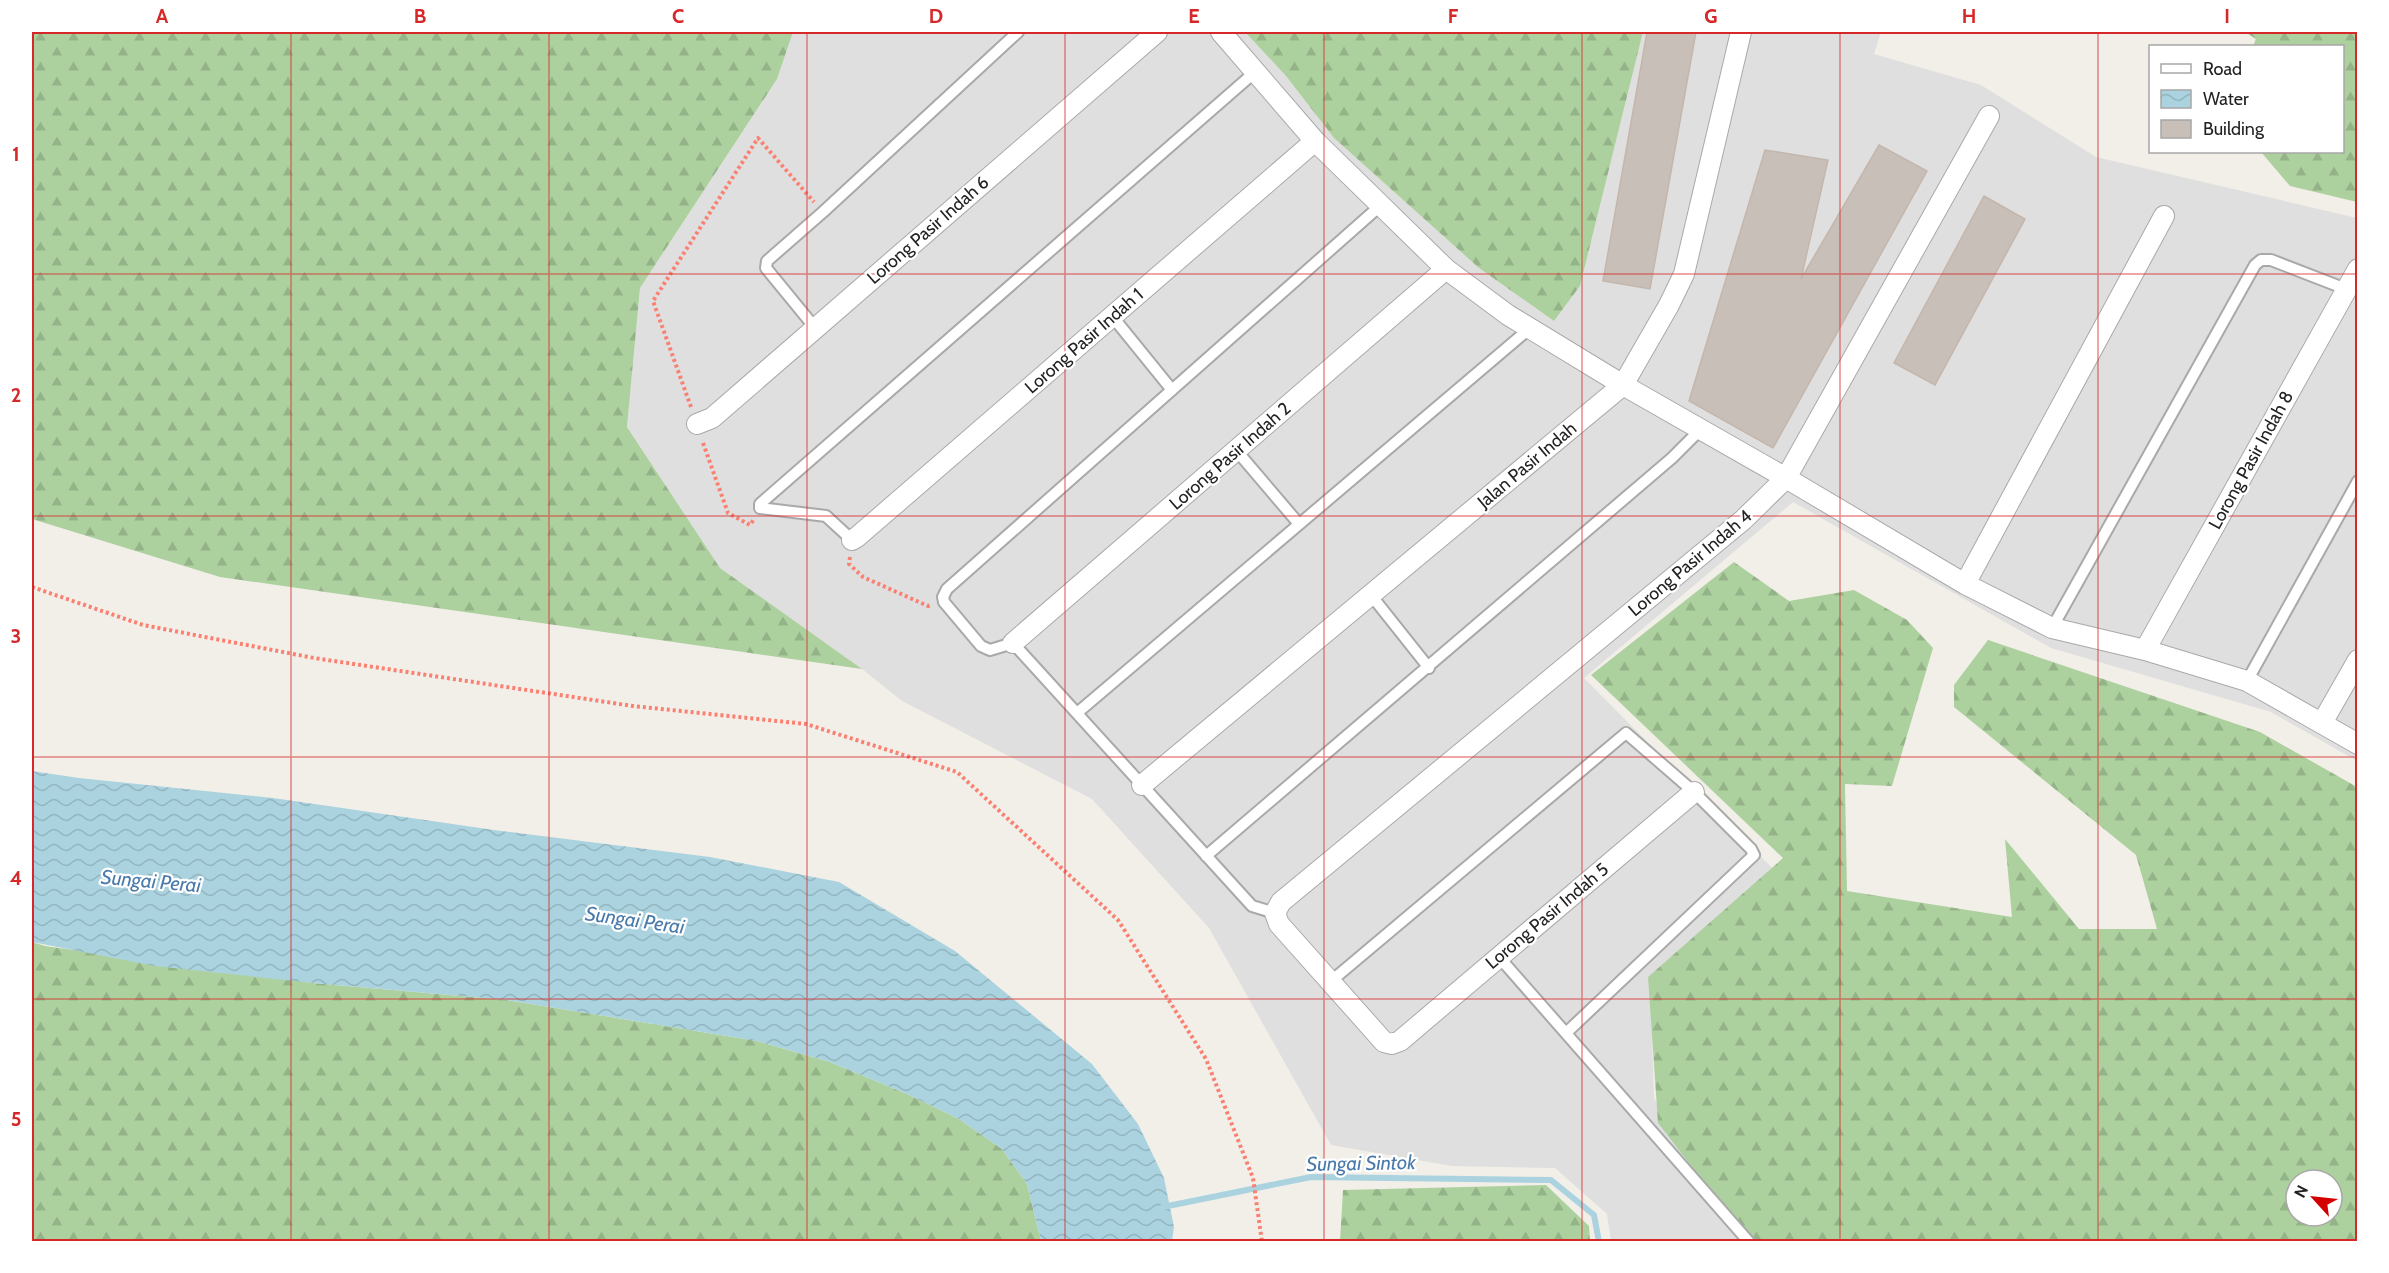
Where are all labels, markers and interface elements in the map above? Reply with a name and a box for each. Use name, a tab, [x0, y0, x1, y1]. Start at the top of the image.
text: A	[156, 4, 169, 28]
text: B	[414, 4, 426, 28]
text: C	[672, 4, 684, 28]
text: D	[929, 4, 943, 28]
text: E	[1188, 4, 1200, 28]
text: F	[1448, 4, 1459, 28]
text: G	[1704, 4, 1718, 28]
text: H	[1962, 4, 1976, 28]
text: I	[2224, 4, 2230, 28]
legend	[2149, 45, 2344, 153]
text: Road	[2203, 58, 2242, 80]
text: Water	[2203, 88, 2249, 110]
text: Building	[2203, 118, 2265, 140]
text: 1	[12, 142, 20, 166]
street label: Lorong Pasir Indah 6	[863, 171, 993, 289]
street label: Lorong Pasir Indah 1	[1020, 284, 1148, 398]
text: 2	[11, 383, 21, 407]
street label: Lorong Pasir Indah 8	[2204, 387, 2298, 533]
street label: Lorong Pasir Indah 2	[1165, 397, 1295, 515]
street label: Jalan Pasir Indah	[1472, 417, 1581, 513]
street label: Lorong Pasir Indah 4	[1624, 505, 1756, 621]
text: 3	[11, 624, 21, 648]
street label: Lorong Pasir Indah 5	[1481, 858, 1613, 974]
water label: Sungai Perai	[100, 865, 203, 897]
text: 4	[10, 866, 22, 890]
water label: Sungai Perai	[584, 901, 687, 939]
text: 5	[11, 1107, 21, 1131]
water label: Sungai Sintok	[1306, 1150, 1417, 1176]
north arrow	[2284, 1168, 2344, 1228]
text: N	[2290, 1182, 2312, 1201]

